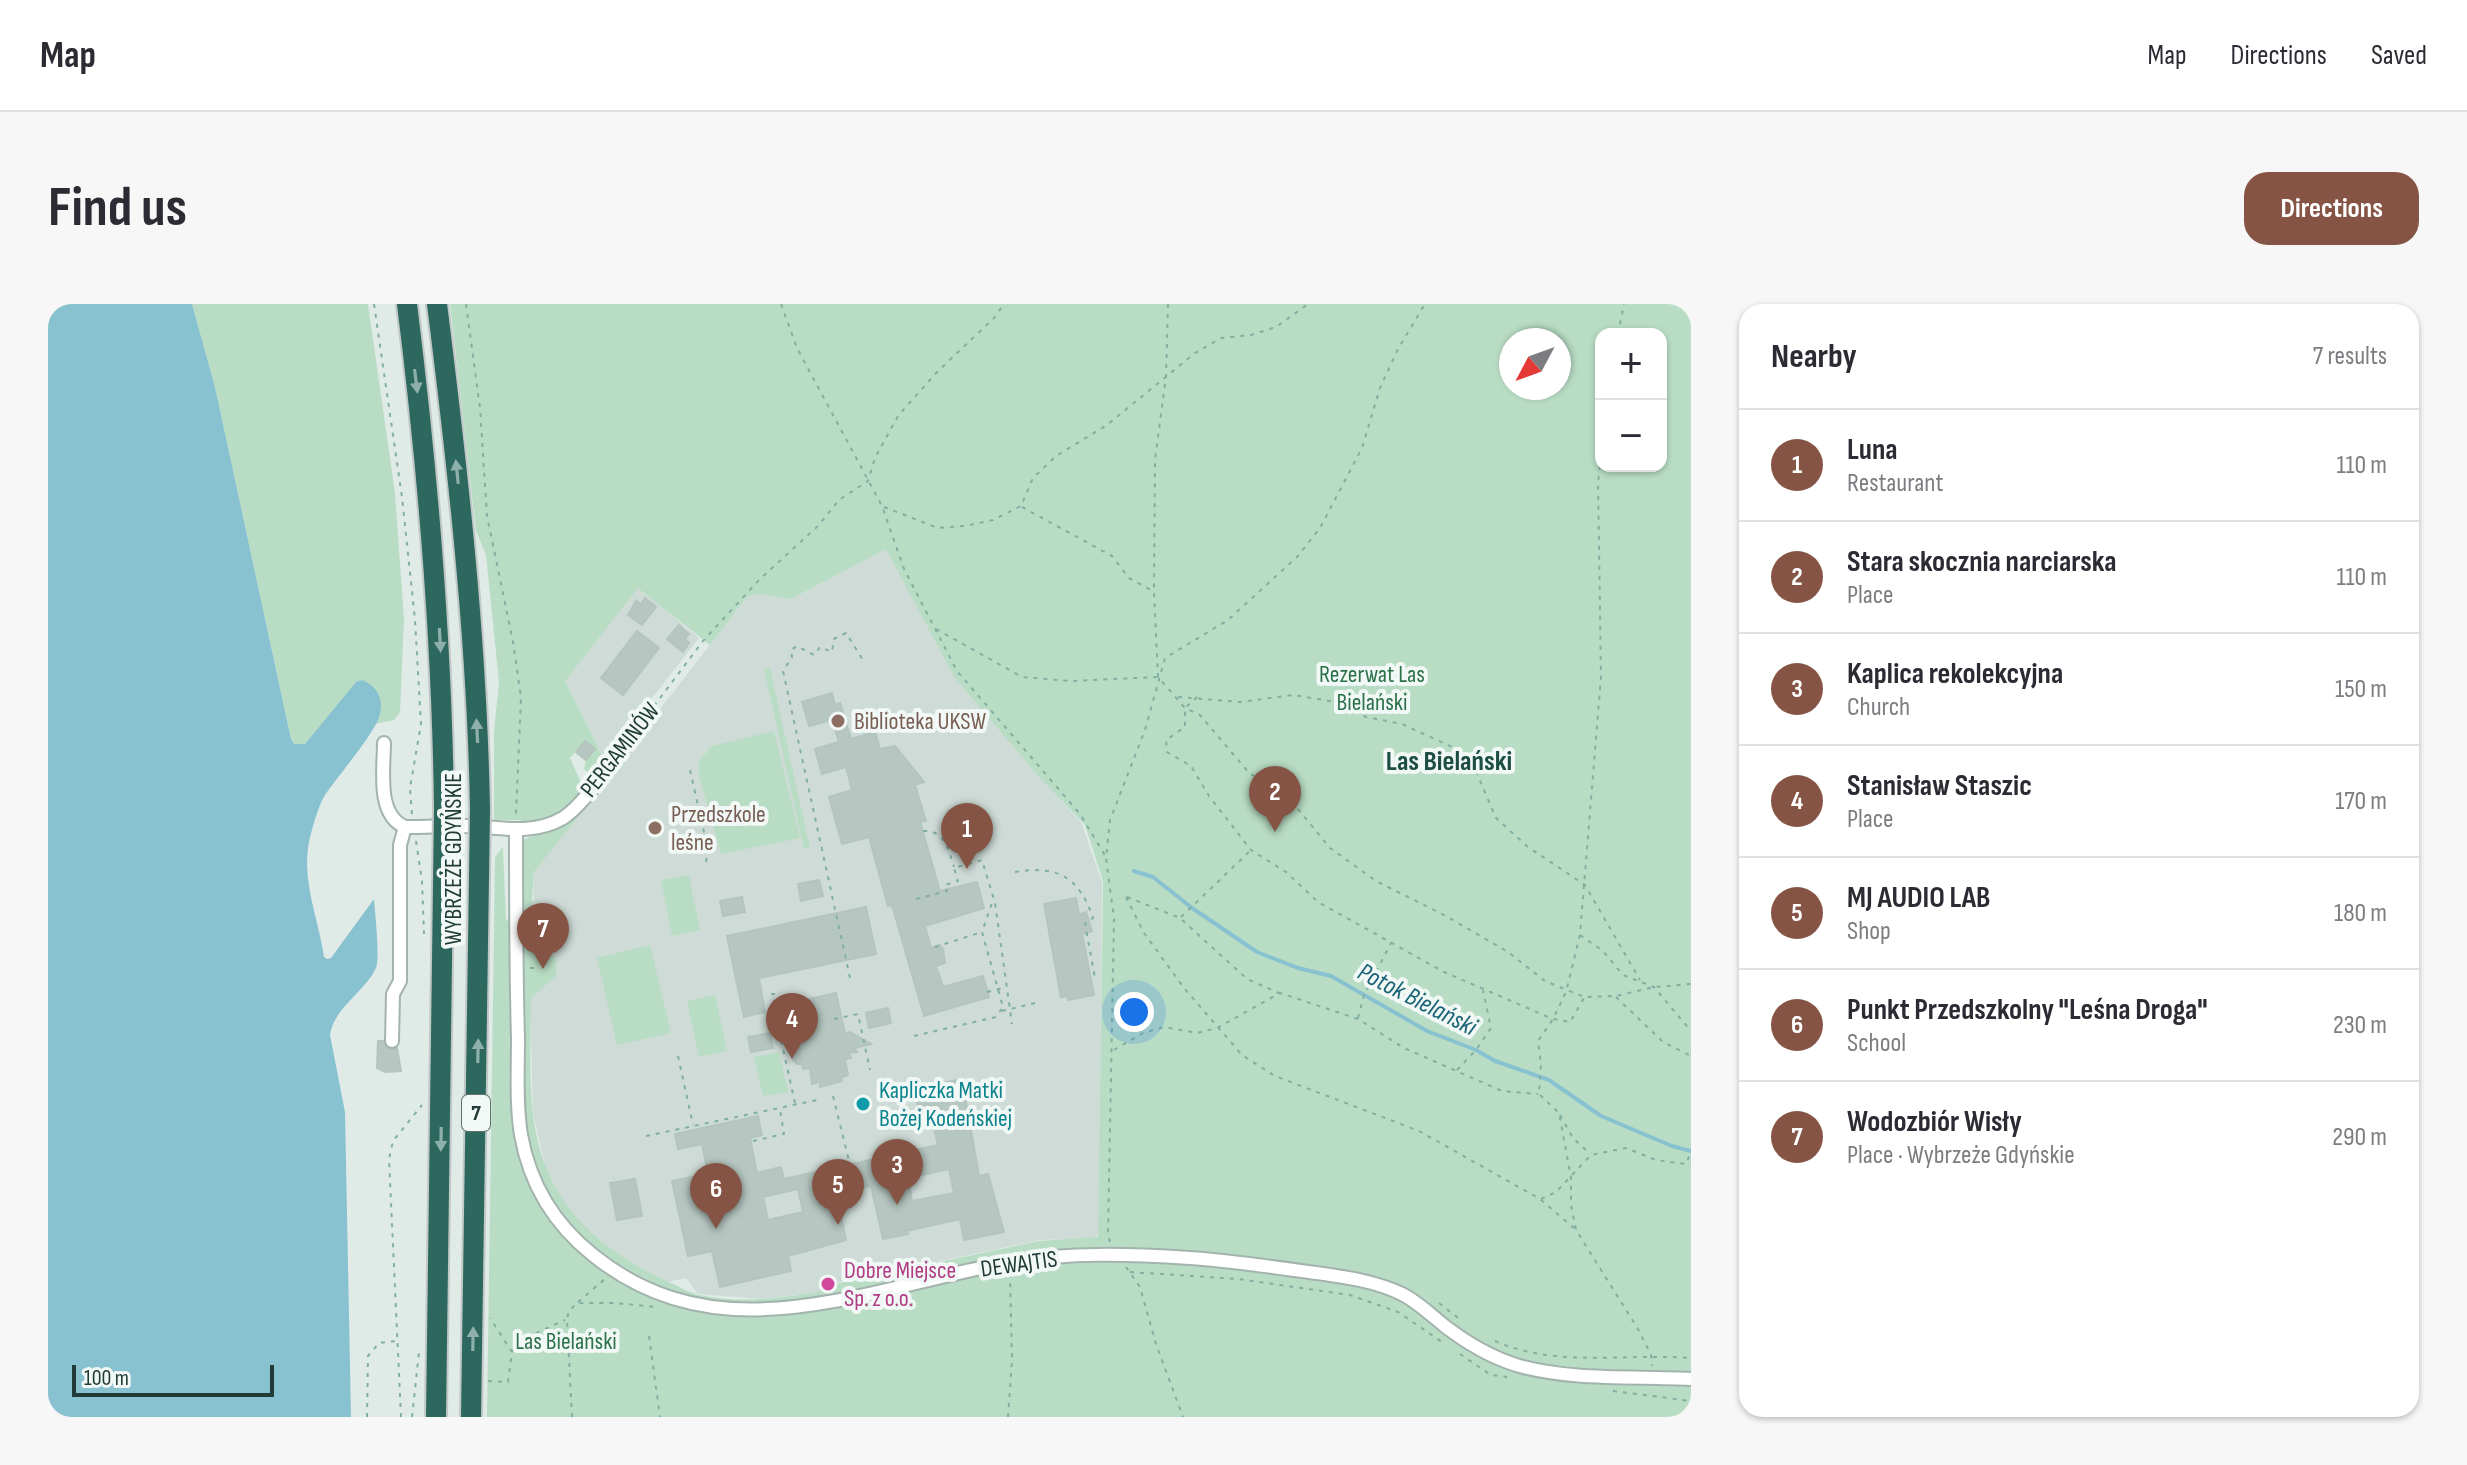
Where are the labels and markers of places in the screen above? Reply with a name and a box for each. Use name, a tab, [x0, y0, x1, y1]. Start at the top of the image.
place label: Biblioteka UKSW	[854, 707, 986, 736]
marker: Biblioteka UKSW	[829, 712, 847, 730]
pin: 2	[1249, 766, 1301, 832]
place label: Przedszkole leśne	[671, 800, 766, 857]
pin: 1	[941, 803, 993, 869]
marker: Przedszkole leśne	[646, 819, 664, 837]
pin: 7	[517, 903, 569, 969]
pin: 4	[766, 993, 818, 1059]
place label: Kapliczka Matki Bożej Kodeńskiej	[879, 1076, 1012, 1133]
marker: Kapliczka Matki Bożej Kodeńskiej	[854, 1095, 872, 1113]
pin: 3	[871, 1139, 923, 1205]
pin: 5	[812, 1159, 864, 1225]
pin: 6	[690, 1163, 742, 1229]
place label: Dobre Miejsce Sp. z o.o.	[844, 1256, 956, 1313]
marker: Dobre Miejsce Sp. z o.o.	[819, 1275, 837, 1293]

